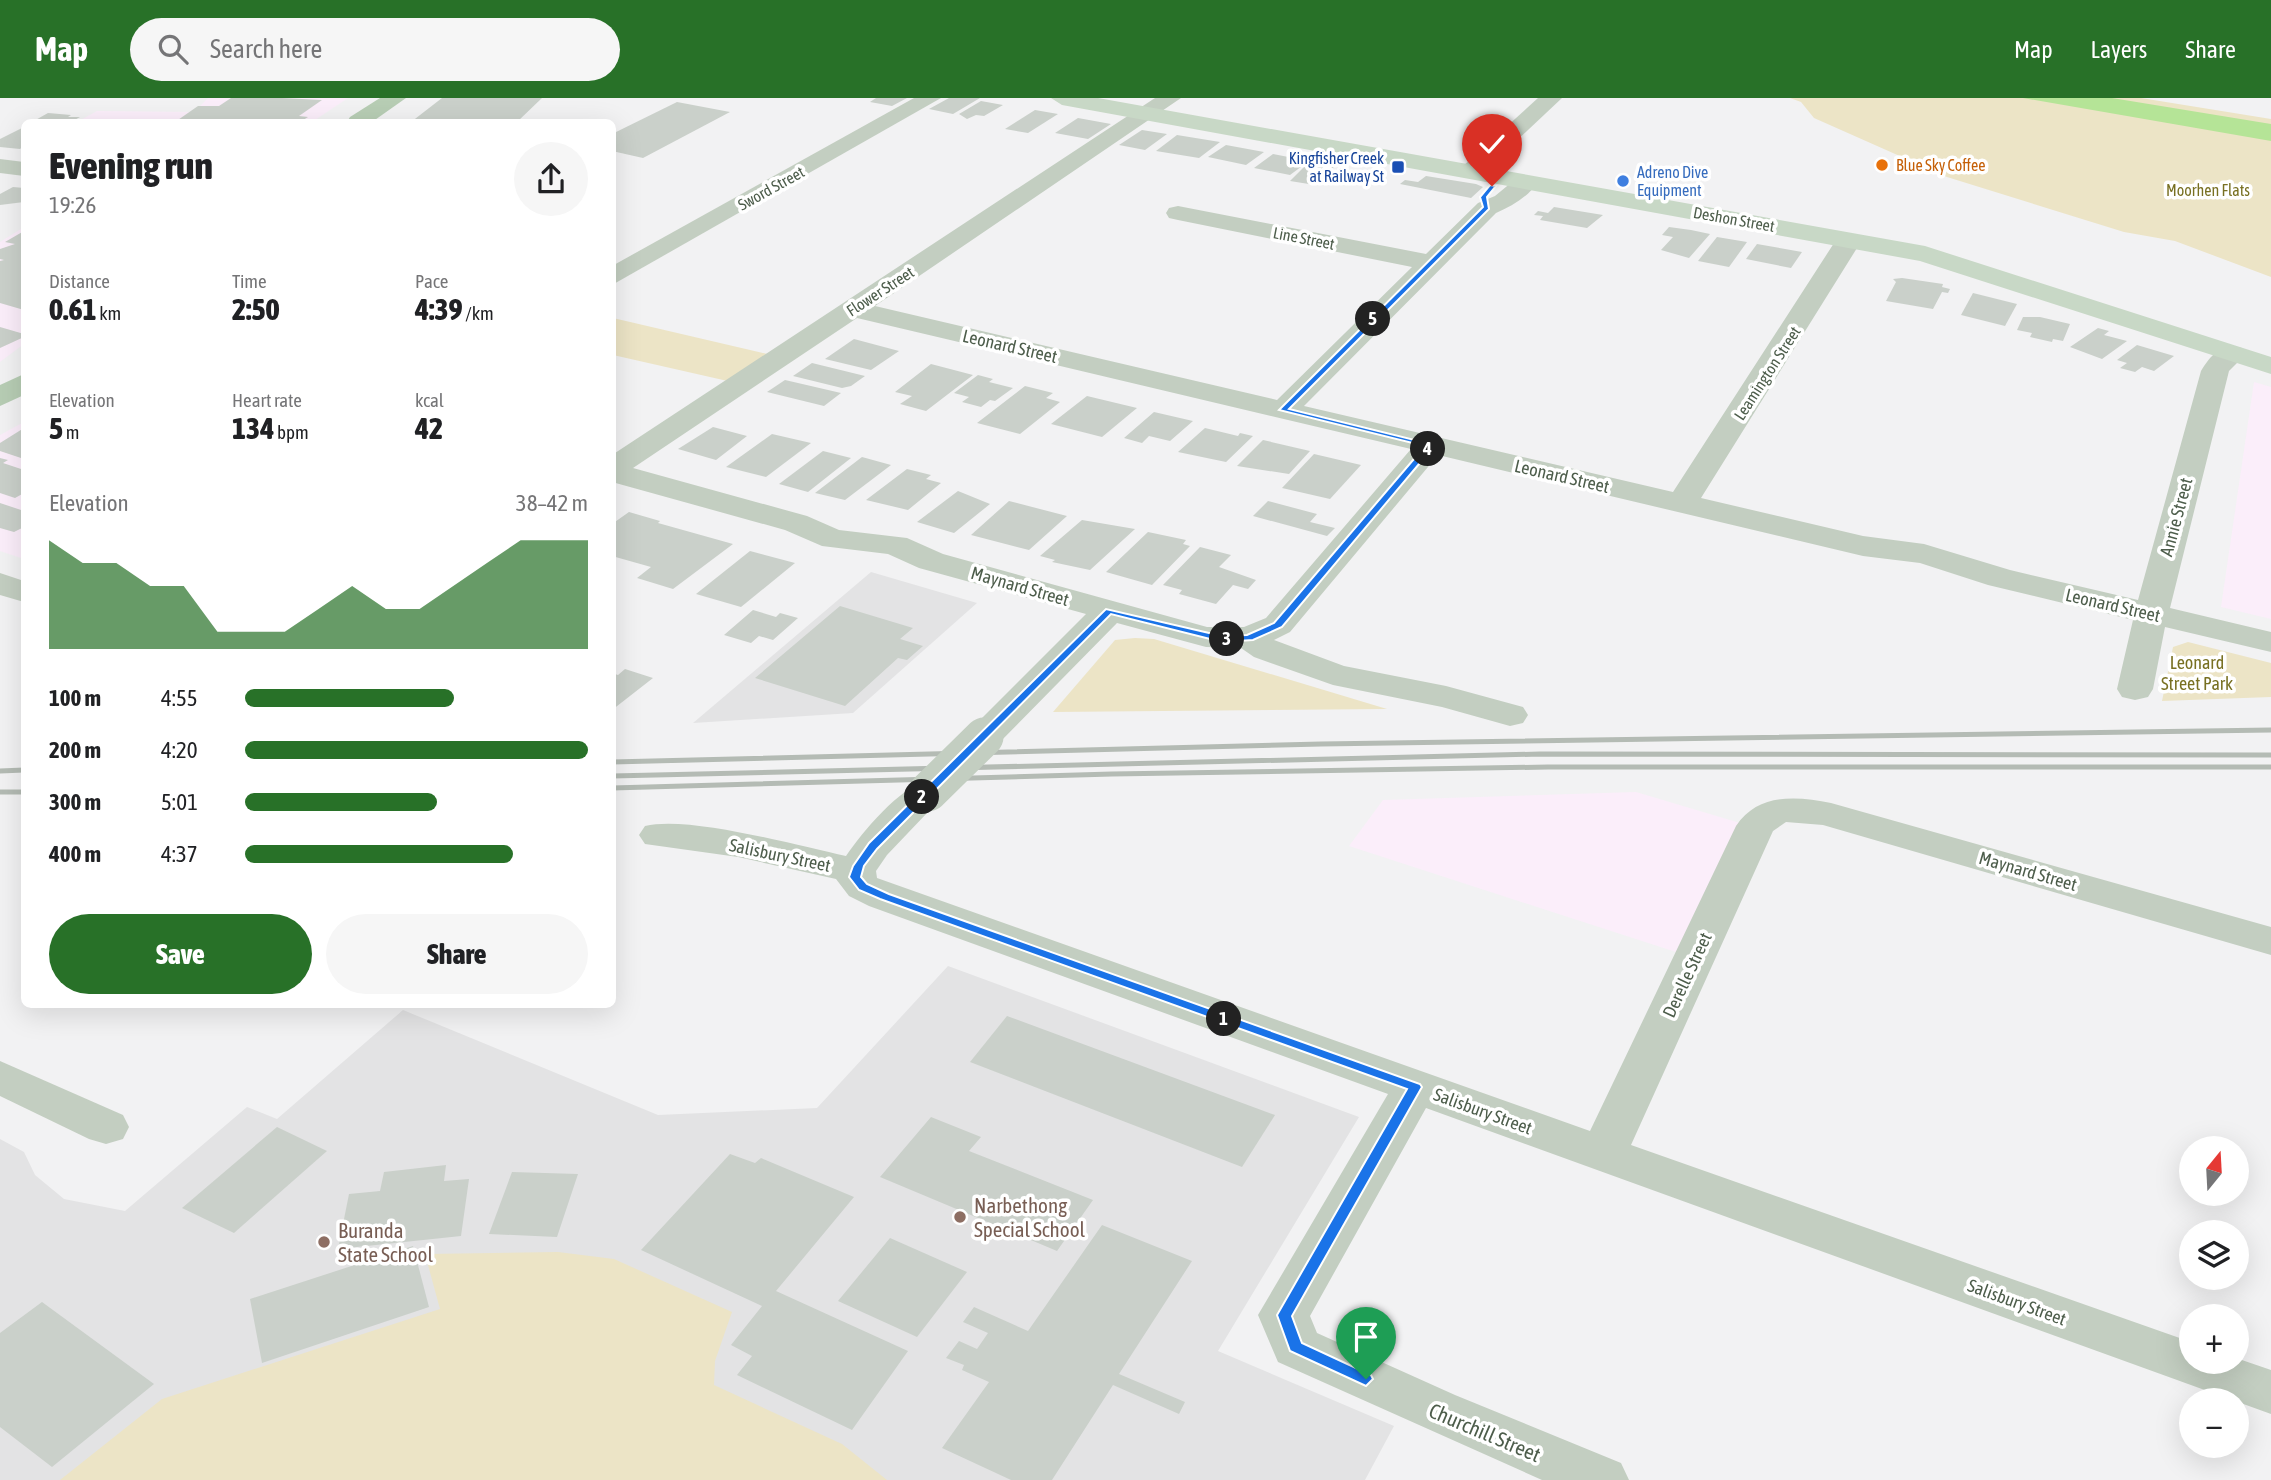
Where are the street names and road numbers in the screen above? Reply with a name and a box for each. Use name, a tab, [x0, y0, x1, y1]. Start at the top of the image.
street label: Sword Street	[735, 162, 808, 214]
street label: Deshon Street	[1692, 203, 1776, 235]
street label: Line Street	[1272, 223, 1337, 253]
street label: Flower Street	[843, 262, 917, 319]
street label: Leamington Street	[1730, 323, 1805, 424]
street label: Leonard Street	[961, 325, 1059, 367]
street label: Leonard Street	[1513, 455, 1611, 497]
street label: Annie Street	[2155, 475, 2197, 559]
street label: Maynard Street	[969, 562, 1071, 610]
street label: Leonard Street	[2064, 584, 2162, 626]
street label: Salisbury Street	[727, 834, 833, 876]
street label: Maynard Street	[1977, 847, 2079, 895]
street label: Derelle Street	[1658, 929, 1716, 1021]
street label: Salisbury Street	[1431, 1084, 1535, 1138]
street label: Salisbury Street	[1965, 1275, 2069, 1329]
street label: Churchill Street	[1426, 1398, 1544, 1466]

